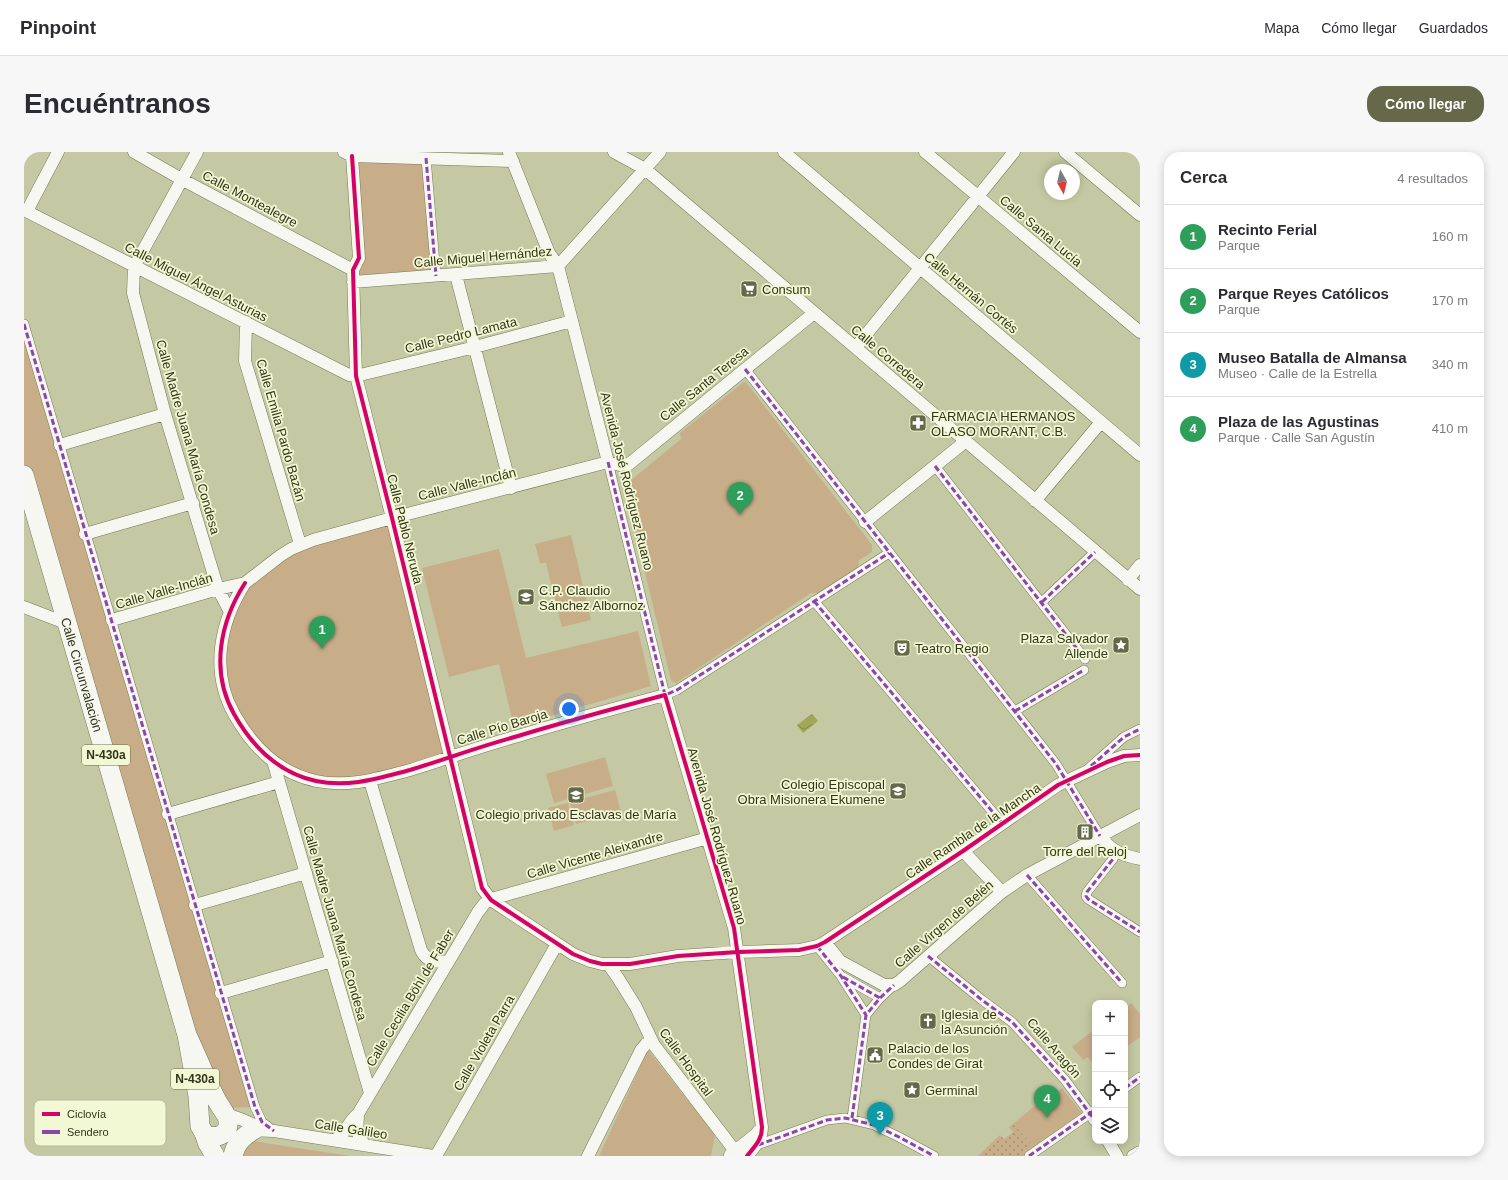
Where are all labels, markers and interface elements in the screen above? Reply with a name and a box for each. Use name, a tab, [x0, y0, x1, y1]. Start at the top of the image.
text: Pinpoint	[20, 17, 96, 38]
text: Mapa	[1264, 20, 1299, 36]
text: Cómo llegar	[1321, 20, 1397, 36]
text: Guardados	[1419, 20, 1488, 36]
button: Cómo llegar	[1367, 86, 1484, 122]
text: Encuéntranos	[24, 88, 211, 119]
north arrow	[1044, 164, 1080, 200]
street label: Calle Montealegre	[200, 168, 300, 230]
text: Cerca	[1180, 168, 1227, 187]
text: 4 resultados	[1397, 171, 1468, 186]
street label: Calle Santa Lucía	[997, 192, 1086, 270]
text: Recinto Ferial	[1218, 221, 1317, 238]
text: 1	[1189, 229, 1197, 244]
text: 160 m	[1432, 229, 1468, 244]
text: Parque	[1218, 238, 1260, 253]
street label: Calle Miguel Ángel Asturias	[122, 239, 270, 325]
street label: Calle Miguel Hernández	[413, 243, 553, 271]
street label: Calle Hernán Cortés	[921, 249, 1021, 337]
supermarket icon: Consum	[739, 279, 759, 299]
place label: Consum	[762, 282, 810, 297]
text: Parque Reyes Católicos	[1218, 285, 1389, 302]
text: 2	[1189, 293, 1197, 308]
text: 170 m	[1432, 293, 1468, 308]
text: Parque	[1218, 302, 1260, 317]
street label: Calle Pedro Lamata	[403, 314, 519, 356]
street label: Calle Corredera	[848, 322, 929, 393]
street label: Calle Madre Juana María Condesa	[153, 338, 223, 537]
street label: Calle Santa Teresa	[657, 343, 752, 424]
text: Museo Batalla de Almansa	[1218, 349, 1407, 366]
street label: Calle Emilia Pardo Bazán	[253, 357, 309, 503]
text: 3	[1189, 357, 1197, 372]
text: 340 m	[1432, 357, 1468, 372]
text: Museo · Calle de la Estrella	[1218, 366, 1377, 381]
street label: Avenida José Rodríguez Ruano	[598, 390, 656, 572]
place label: FARMACIA HERMANOS OLASO MORANT, C.B.	[931, 409, 1076, 439]
pharmacy icon: FARMACIA HERMANOS OLASO MORANT, C.B.	[908, 413, 928, 433]
text: Plaza de las Agustinas	[1218, 413, 1379, 430]
text: 4	[1189, 421, 1197, 436]
text: 410 m	[1432, 421, 1468, 436]
text: Parque · Calle San Agustín	[1218, 430, 1375, 445]
street label: Calle Valle-Inclán	[417, 465, 517, 503]
street label: Calle Pablo Neruda	[384, 472, 426, 586]
pin: 2	[727, 482, 753, 515]
street label: Calle Valle-Inclán	[114, 570, 214, 612]
place label: C.P. Claudio Sánchez Albornoz	[539, 583, 644, 613]
school or university icon: C.P. Claudio Sánchez Albornoz	[516, 587, 536, 607]
street label: Calle Circunvalación	[58, 616, 106, 734]
pin: 1	[309, 616, 335, 649]
place label: Plaza Salvador Allende	[1021, 631, 1109, 661]
place icon: Plaza Salvador Allende	[1111, 635, 1131, 655]
theatre icon: Teatro Regio	[892, 638, 912, 658]
place label: Teatro Regio	[915, 641, 989, 656]
your location	[559, 699, 579, 719]
street label: Calle Pío Baroja	[455, 706, 550, 748]
road number: N-430a	[82, 745, 130, 765]
street label: Avenida José Rodríguez Ruano	[685, 746, 749, 926]
place label: Colegio Episcopal Obra Misionera Ekumene	[738, 777, 885, 807]
street label: Calle Rambla de la Mancha	[903, 780, 1044, 882]
school or university icon: Colegio Episcopal Obra Misionera Ekumene	[888, 781, 908, 801]
school or university icon: Colegio privado Esclavas de María	[566, 785, 586, 805]
place label: Colegio privado Esclavas de María	[476, 807, 677, 822]
building icon: Torre del Reloj	[1075, 822, 1095, 842]
street label: Calle Madre Juana María Condesa	[300, 824, 370, 1023]
street label: Calle Vicente Aleixandre	[525, 828, 665, 882]
place label: Torre del Reloj	[1043, 844, 1127, 859]
street label: Calle Virgen de Belén	[892, 877, 996, 971]
street label: Calle Cecilia Böhl de Faber	[363, 926, 457, 1069]
street label: Calle Violeta Parra	[450, 992, 518, 1094]
map controls	[1092, 1000, 1128, 1144]
button: +	[1092, 1000, 1128, 1036]
place label: Iglesia de la Asunción	[941, 1007, 1008, 1037]
church icon: Iglesia de la Asunción	[918, 1011, 938, 1031]
street label: Calle Aragón	[1024, 1015, 1084, 1081]
street label: Calle Hospital	[656, 1025, 716, 1099]
button: −	[1092, 1036, 1128, 1072]
place label: Palacio de los Condes de Girat	[888, 1041, 983, 1071]
public building icon: Palacio de los Condes de Girat	[865, 1045, 885, 1065]
road number: N-430a	[171, 1069, 219, 1089]
button: locate	[1092, 1072, 1128, 1108]
place icon: Germinal	[902, 1080, 922, 1100]
place label: Germinal	[925, 1083, 978, 1098]
pin: 4	[1034, 1085, 1060, 1118]
legend	[34, 1100, 166, 1146]
pin: 3	[867, 1102, 893, 1135]
text: Ciclovía	[67, 1108, 107, 1120]
button: layers	[1092, 1108, 1128, 1144]
street label: Calle Galileo	[313, 1116, 389, 1142]
text: Sendero	[67, 1126, 109, 1138]

